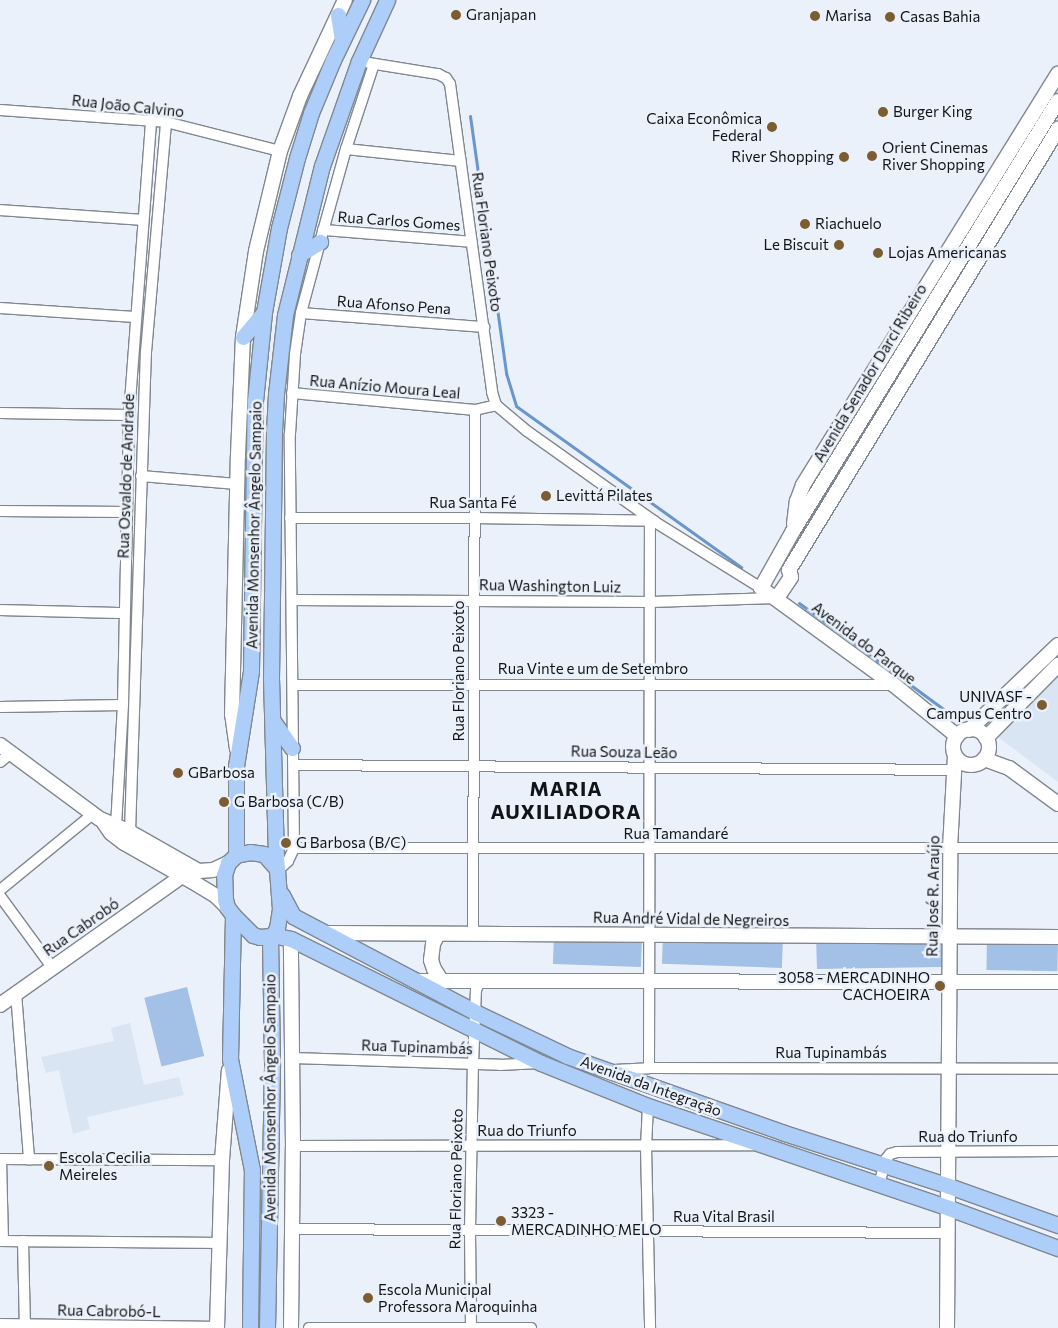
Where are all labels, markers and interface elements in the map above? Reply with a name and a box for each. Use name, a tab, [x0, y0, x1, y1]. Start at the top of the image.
place label: Granjapan	[466, 6, 536, 24]
place label: Marisa	[825, 7, 872, 25]
place label: Casas Bahia	[900, 8, 980, 26]
marker: Granjapan	[450, 9, 462, 21]
marker: Marisa	[809, 10, 821, 22]
marker: Casas Bahia	[884, 11, 896, 23]
street label: Rua João Calvino	[71, 91, 185, 121]
place label: Burger King	[893, 103, 972, 121]
marker: Burger King	[877, 106, 889, 118]
place label: Caixa Econômica Federal	[646, 109, 762, 144]
marker: Caixa Econômica Federal	[766, 121, 778, 133]
place label: Orient Cinemas River Shopping	[882, 138, 988, 173]
place label: River Shopping	[731, 148, 834, 166]
marker: Orient Cinemas River Shopping	[866, 150, 878, 162]
marker: River Shopping	[838, 151, 850, 163]
street label: Rua Floriano Peixoto	[468, 171, 506, 313]
street label: Rua Carlos Gomes	[337, 208, 461, 234]
place label: Riachuelo	[815, 215, 882, 233]
marker: Riachuelo	[799, 218, 811, 230]
place label: Le Biscuit	[763, 236, 829, 254]
marker: Le Biscuit	[833, 239, 845, 251]
place label: Lojas Americanas	[888, 244, 1007, 262]
marker: Lojas Americanas	[872, 247, 884, 259]
street label: Avenida Senador Darcí Ribeiro	[810, 281, 930, 465]
street label: Rua Afonso Pena	[336, 292, 452, 318]
street label: Rua Anízio Moura Leal	[309, 371, 461, 403]
street label: Rua Osvaldo de Andrade	[114, 393, 138, 559]
street label: Avenida Monsenhor Ângelo Sampaio	[243, 401, 265, 649]
place label: Levittá Pilates	[556, 487, 653, 505]
marker: Levittá Pilates	[540, 490, 552, 502]
street label: Rua Santa Fé	[429, 494, 517, 512]
street label: Rua Washington Luiz	[479, 576, 621, 596]
street label: Avenida do Parque	[808, 598, 920, 688]
street label: Rua Floriano Peixoto	[450, 601, 468, 741]
street label: Rua Vinte e um de Setembro	[498, 660, 688, 678]
place label: UNIVASF - Campus Centro	[926, 687, 1032, 722]
marker: UNIVASF - Campus Centro	[1036, 699, 1048, 711]
street label: Rua Souza Leão	[571, 742, 677, 762]
place label: GBarbosa	[188, 764, 255, 782]
marker: GBarbosa	[172, 767, 184, 779]
district label: MARIA AUXILIADORA	[489, 776, 643, 823]
place label: G Barbosa (C/B)	[234, 793, 344, 811]
marker: G Barbosa (C/B)	[218, 796, 230, 808]
street label: Rua Tamandaré	[624, 825, 728, 843]
place label: G Barbosa (B/C)	[296, 834, 406, 852]
street label: Rua José R. Araújo	[923, 835, 943, 957]
marker: G Barbosa (B/C)	[280, 837, 292, 849]
street label: Rua Cabrobó	[40, 894, 122, 960]
street label: Rua André Vidal de Negreiros	[593, 908, 789, 930]
place label: 3058 - MERCADINHO CACHOEIRA	[778, 968, 930, 1003]
street label: Avenida Monsenhor Ângelo Sampaio	[261, 974, 279, 1222]
marker: 3058 - MERCADINHO CACHOEIRA	[934, 980, 946, 992]
street label: Rua Tupinambás	[361, 1036, 473, 1058]
street label: Rua Tupinambás	[775, 1044, 887, 1062]
street label: Avenida da Integração	[578, 1052, 724, 1120]
street label: Rua Floriano Peixoto	[446, 1108, 466, 1250]
street label: Rua do Triunfo	[477, 1122, 577, 1140]
street label: Rua do Triunfo	[918, 1128, 1018, 1146]
place label: Escola Cecilia Meireles	[59, 1148, 151, 1183]
marker: Escola Cecilia Meireles	[43, 1160, 55, 1172]
place label: 3323 - MERCADINHO MELO	[511, 1203, 661, 1238]
street label: Rua Vital Brasil	[673, 1208, 775, 1226]
marker: 3323 - MERCADINHO MELO	[495, 1215, 507, 1227]
place label: Escola Municipal Professora Maroquinha	[378, 1280, 537, 1315]
marker: Escola Municipal Professora Maroquinha	[362, 1292, 374, 1304]
street label: Rua Cabrobó-L	[57, 1301, 161, 1321]

